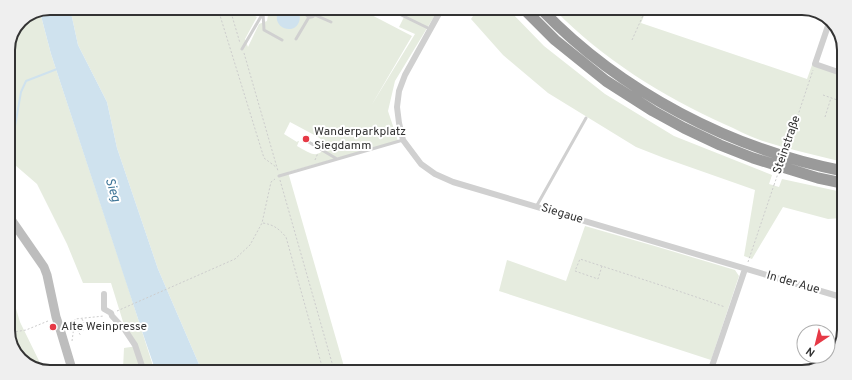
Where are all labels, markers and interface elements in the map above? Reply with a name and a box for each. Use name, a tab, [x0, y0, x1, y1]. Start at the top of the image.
street label: Steinstraße	[769, 113, 805, 177]
place label: Wanderparkplatz Siegdamm	[314, 124, 406, 154]
marker: Wanderparkplatz Siegdamm	[301, 134, 311, 144]
water label: Sieg	[101, 176, 124, 205]
street label: Siegaue	[539, 200, 585, 228]
street label: In der Aue	[765, 268, 821, 298]
place label: Alte Weinpresse	[61, 319, 147, 335]
marker: Alte Weinpresse	[48, 322, 58, 332]
north arrow	[796, 324, 836, 364]
text: N	[804, 343, 818, 359]

